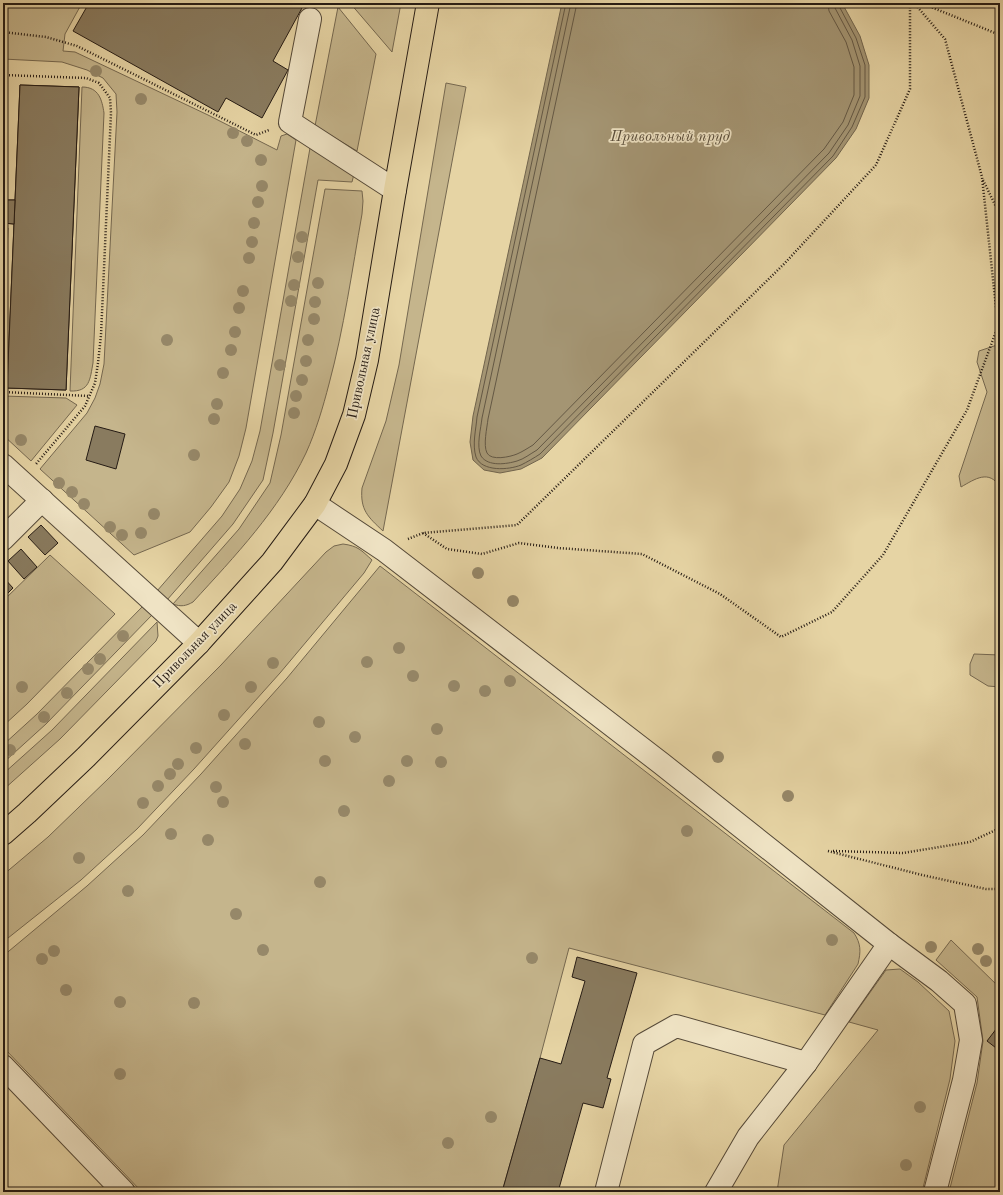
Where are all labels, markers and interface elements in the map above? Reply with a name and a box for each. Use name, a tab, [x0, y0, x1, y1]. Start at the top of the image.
water label: Привольный пруд	[609, 130, 730, 145]
street label: Привольная улица	[345, 306, 383, 420]
street label: Привольная улица	[150, 599, 240, 691]

